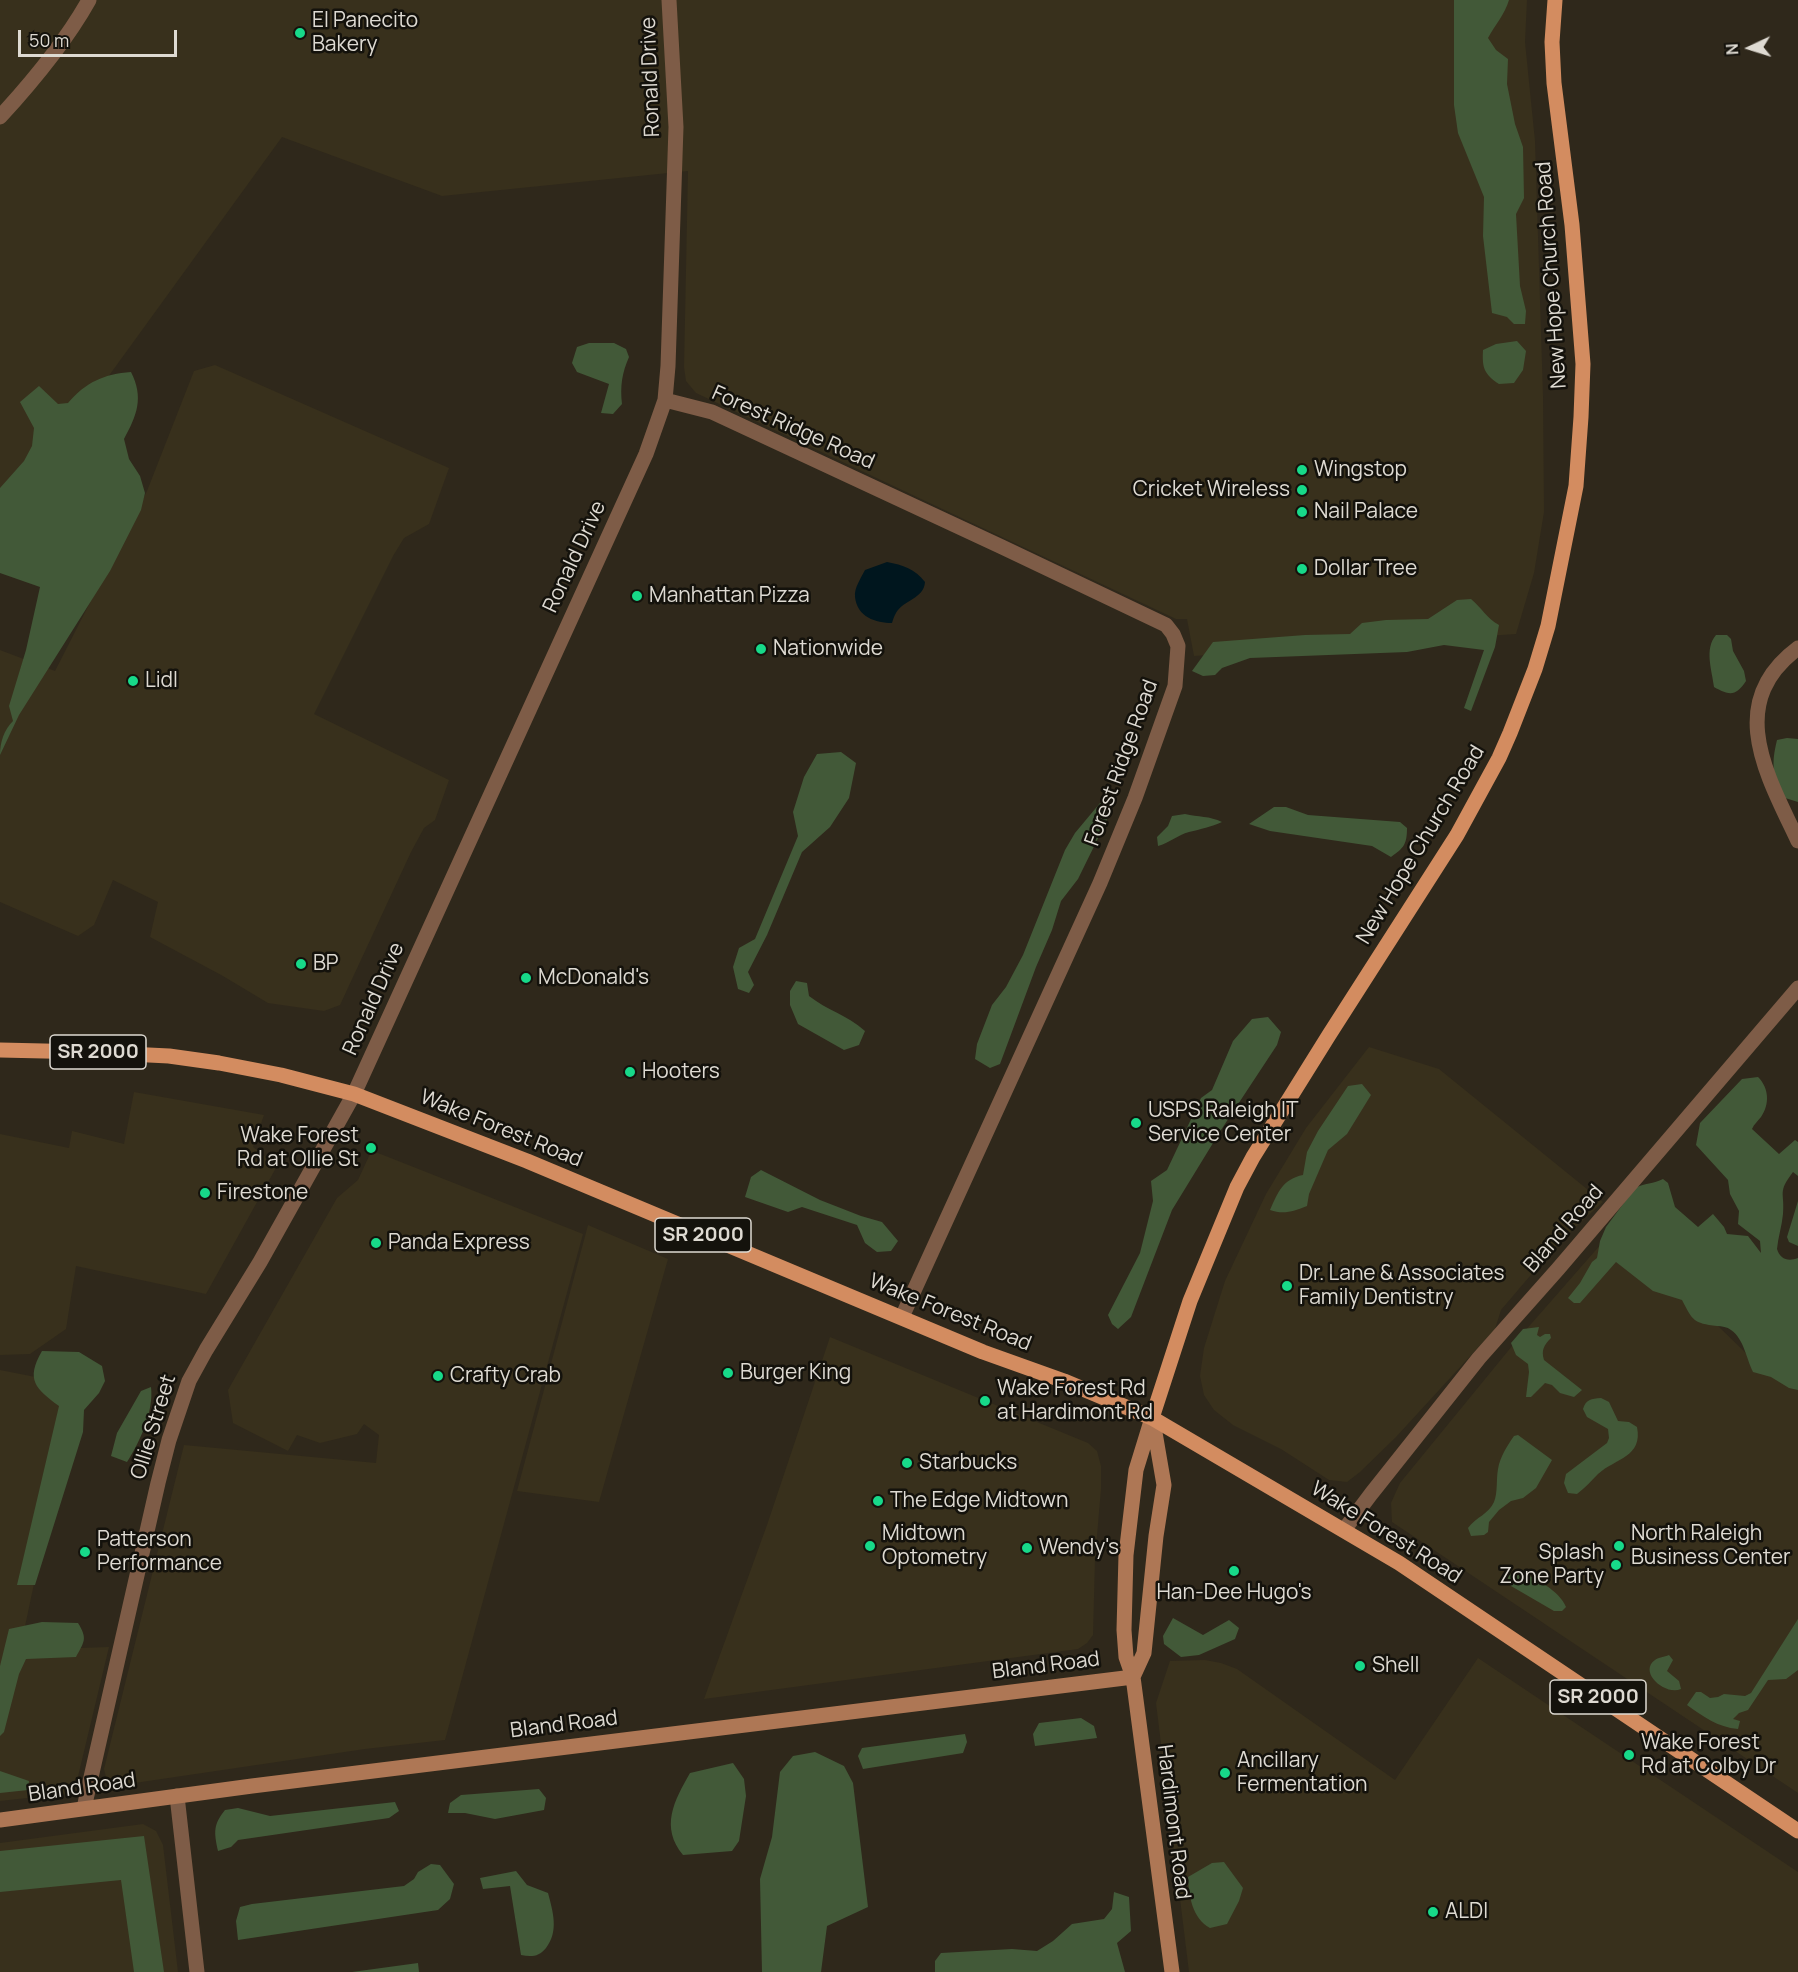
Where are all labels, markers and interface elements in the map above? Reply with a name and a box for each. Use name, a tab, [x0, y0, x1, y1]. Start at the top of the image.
place label: El Panecito Bakery	[312, 8, 418, 58]
street label: Ronald Drive	[636, 16, 666, 138]
scale bar	[21, 18, 180, 56]
north arrow	[1720, 18, 1780, 78]
marker: El Panecito Bakery	[293, 26, 307, 40]
text: 50 m	[29, 28, 69, 52]
text: N	[1721, 43, 1743, 56]
street label: New Hope Church Road	[1531, 161, 1573, 389]
street label: Forest Ridge Road	[708, 381, 878, 475]
place label: Wingstop	[1314, 457, 1407, 483]
marker: Wingstop	[1295, 463, 1309, 477]
place label: Cricket Wireless	[1133, 477, 1290, 503]
marker: Cricket Wireless	[1295, 483, 1309, 497]
street label: Ronald Drive	[538, 497, 612, 617]
place label: Nail Palace	[1314, 499, 1418, 525]
marker: Nail Palace	[1295, 505, 1309, 519]
place label: Dollar Tree	[1314, 556, 1417, 582]
marker: Dollar Tree	[1295, 562, 1309, 576]
place label: Manhattan Pizza	[649, 583, 810, 609]
marker: Manhattan Pizza	[630, 589, 644, 603]
place label: Nationwide	[773, 636, 883, 662]
marker: Nationwide	[754, 642, 768, 656]
place label: Lidl	[145, 668, 178, 694]
marker: Lidl	[126, 674, 140, 688]
street label: Forest Ridge Road	[1080, 676, 1164, 850]
street label: New Hope Church Road	[1352, 741, 1490, 949]
street label: Ronald Drive	[338, 939, 410, 1059]
place label: BP	[313, 951, 339, 977]
marker: BP	[294, 957, 308, 971]
place label: McDonald's	[538, 965, 649, 991]
marker: McDonald's	[519, 971, 533, 985]
road number: SR 2000	[50, 1035, 146, 1069]
place label: Hooters	[642, 1059, 720, 1085]
marker: Hooters	[623, 1065, 637, 1079]
street label: Wake Forest Road	[416, 1085, 586, 1173]
place label: USPS Raleigh IT Service Center	[1148, 1098, 1298, 1148]
marker: USPS Raleigh IT Service Center	[1129, 1116, 1143, 1130]
place label: Wake Forest Rd at Ollie St	[237, 1123, 359, 1173]
marker: Wake Forest Rd at Ollie St	[364, 1141, 378, 1155]
place label: Firestone	[217, 1180, 308, 1206]
street label: Bland Road	[1519, 1180, 1609, 1278]
marker: Firestone	[198, 1186, 212, 1200]
road number: SR 2000	[655, 1218, 751, 1252]
place label: Panda Express	[388, 1230, 530, 1256]
marker: Panda Express	[369, 1236, 383, 1250]
place label: Dr. Lane & Associates Family Dentistry	[1299, 1261, 1505, 1311]
street label: Wake Forest Road	[865, 1269, 1035, 1357]
marker: Dr. Lane & Associates Family Dentistry	[1280, 1279, 1294, 1293]
place label: Burger King	[740, 1360, 851, 1386]
place label: Crafty Crab	[450, 1363, 561, 1389]
marker: Burger King	[721, 1366, 735, 1380]
marker: Crafty Crab	[431, 1369, 445, 1383]
street label: Ollie Street	[126, 1372, 182, 1482]
place label: Wake Forest Rd at Hardimont Rd	[997, 1376, 1153, 1426]
marker: Wake Forest Rd at Hardimont Rd	[978, 1394, 992, 1408]
place label: Starbucks	[919, 1450, 1017, 1476]
marker: Starbucks	[900, 1456, 914, 1470]
street label: Wake Forest Road	[1306, 1477, 1466, 1589]
place label: The Edge Midtown	[890, 1488, 1068, 1514]
marker: The Edge Midtown	[871, 1494, 885, 1508]
place label: Midtown Optometry	[882, 1521, 987, 1571]
place label: North Raleigh Business Center	[1631, 1521, 1790, 1571]
place label: Patterson Performance	[97, 1527, 222, 1577]
place label: Wendy's	[1039, 1535, 1119, 1561]
marker: Midtown Optometry	[863, 1539, 877, 1553]
marker: North Raleigh Business Center	[1612, 1539, 1626, 1553]
place label: Splash Zone Party	[1499, 1540, 1604, 1590]
marker: Wendy's	[1020, 1541, 1034, 1555]
marker: Patterson Performance	[78, 1545, 92, 1559]
marker: Splash Zone Party	[1609, 1558, 1623, 1572]
marker: Han-Dee Hugo's	[1227, 1564, 1241, 1578]
place label: Han-Dee Hugo's	[1156, 1580, 1312, 1606]
street label: Bland Road	[991, 1647, 1101, 1685]
place label: Shell	[1372, 1653, 1420, 1679]
marker: Shell	[1353, 1659, 1367, 1673]
road number: SR 2000	[1550, 1680, 1646, 1714]
street label: Bland Road	[509, 1706, 619, 1744]
place label: Wake Forest Rd at Colby Dr	[1641, 1730, 1776, 1780]
street label: Hardimont Road	[1151, 1743, 1195, 1901]
place label: Ancillary Fermentation	[1237, 1748, 1368, 1798]
marker: Wake Forest Rd at Colby Dr	[1622, 1748, 1636, 1762]
marker: Ancillary Fermentation	[1218, 1766, 1232, 1780]
street label: Bland Road	[27, 1768, 137, 1808]
place label: ALDI	[1445, 1899, 1488, 1925]
marker: ALDI	[1426, 1905, 1440, 1919]

